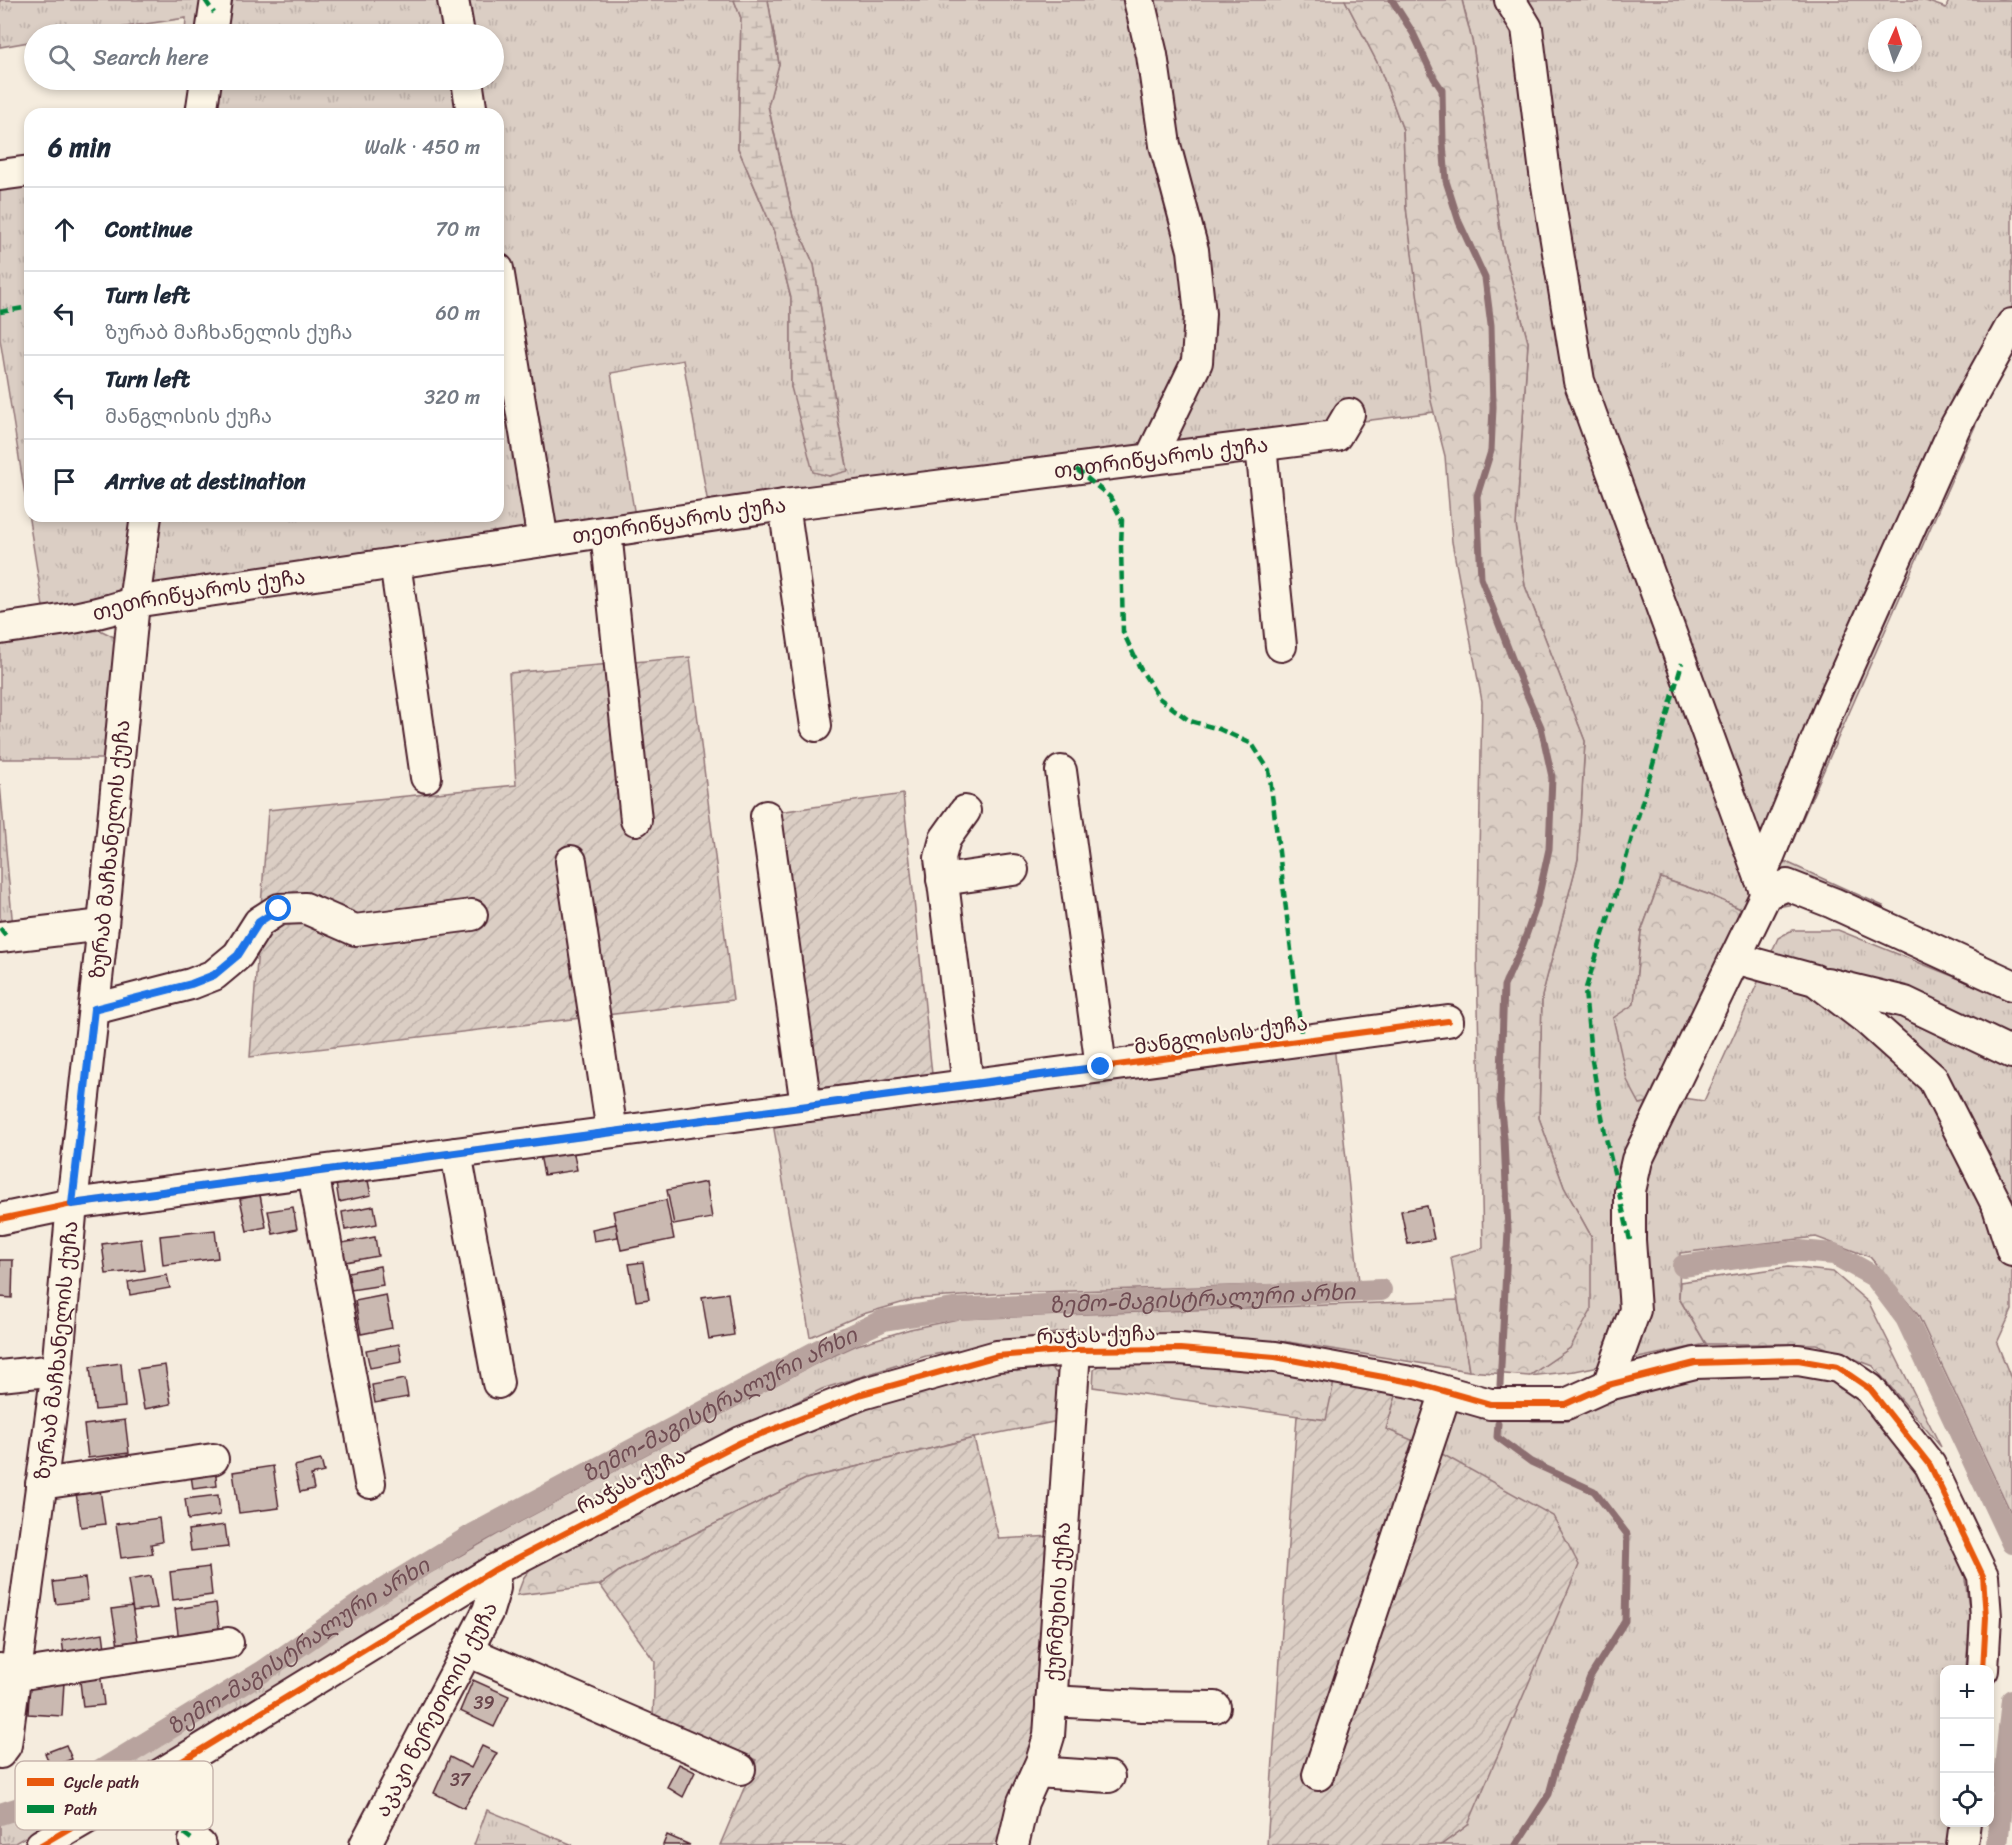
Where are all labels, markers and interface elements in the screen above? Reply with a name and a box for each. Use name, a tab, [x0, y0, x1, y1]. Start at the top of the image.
north arrow	[1868, 18, 1922, 72]
search box	[24, 24, 504, 90]
text: Search here	[93, 38, 209, 77]
icon: search	[45, 41, 78, 74]
text: 6 min	[48, 124, 111, 170]
text: Walk · 450 m	[365, 130, 480, 165]
text: Continue	[105, 210, 193, 249]
text: 70 m	[435, 212, 480, 247]
icon: ahead	[48, 213, 81, 246]
text: Turn left	[105, 276, 190, 315]
text: 60 m	[435, 296, 480, 331]
icon: left	[48, 297, 81, 330]
text: ზურაბ მაჩხანელის ქუჩა	[105, 315, 353, 350]
text: Turn left	[105, 360, 190, 399]
text: 320 m	[424, 380, 480, 415]
icon: left	[48, 381, 81, 414]
text: მანგლისის ქუჩა	[105, 399, 272, 434]
street label: თეთრიწყაროს ქუჩა	[1051, 426, 1270, 490]
text: Arrive at destination	[105, 462, 306, 501]
icon: arrive	[48, 465, 81, 498]
street label: თეთრიწყაროს ქუჩა	[569, 486, 789, 555]
street label: თეთრიწყაროს ქუჩა	[88, 558, 308, 633]
street label: ზურაბ მაჩხანელის ქუჩა	[78, 718, 142, 981]
route start	[265, 895, 291, 921]
street label: მანგლისის ქუჩა	[1132, 1004, 1310, 1066]
route end	[1087, 1053, 1113, 1079]
street label: ზურაბ მაჩხანელის ქუჩა	[23, 1219, 89, 1482]
water label: ზემო-მაგისტრალური არხი	[1048, 1272, 1357, 1325]
street label: რაჭას ქუჩა	[1036, 1314, 1156, 1356]
water label: ზემო-მაგისტრალური არხი	[575, 1315, 865, 1493]
street label: რაჭას ქუჩა	[569, 1437, 693, 1525]
street label: ქურმუხის ქუჩა	[1034, 1521, 1082, 1682]
water label: ზემო-მაგისტრალური არხი	[159, 1546, 439, 1746]
street label: აკაკი წერეთლის ქუჩა	[364, 1598, 509, 1824]
map controls	[1940, 1665, 1994, 1827]
button: +	[1940, 1665, 1994, 1719]
house number: 39	[474, 1687, 494, 1719]
button: −	[1940, 1719, 1994, 1773]
legend	[15, 1761, 213, 1830]
house number: 37	[450, 1764, 472, 1796]
text: Cycle path	[64, 1768, 139, 1797]
button: locate	[1940, 1773, 1994, 1827]
text: Path	[64, 1795, 97, 1824]

